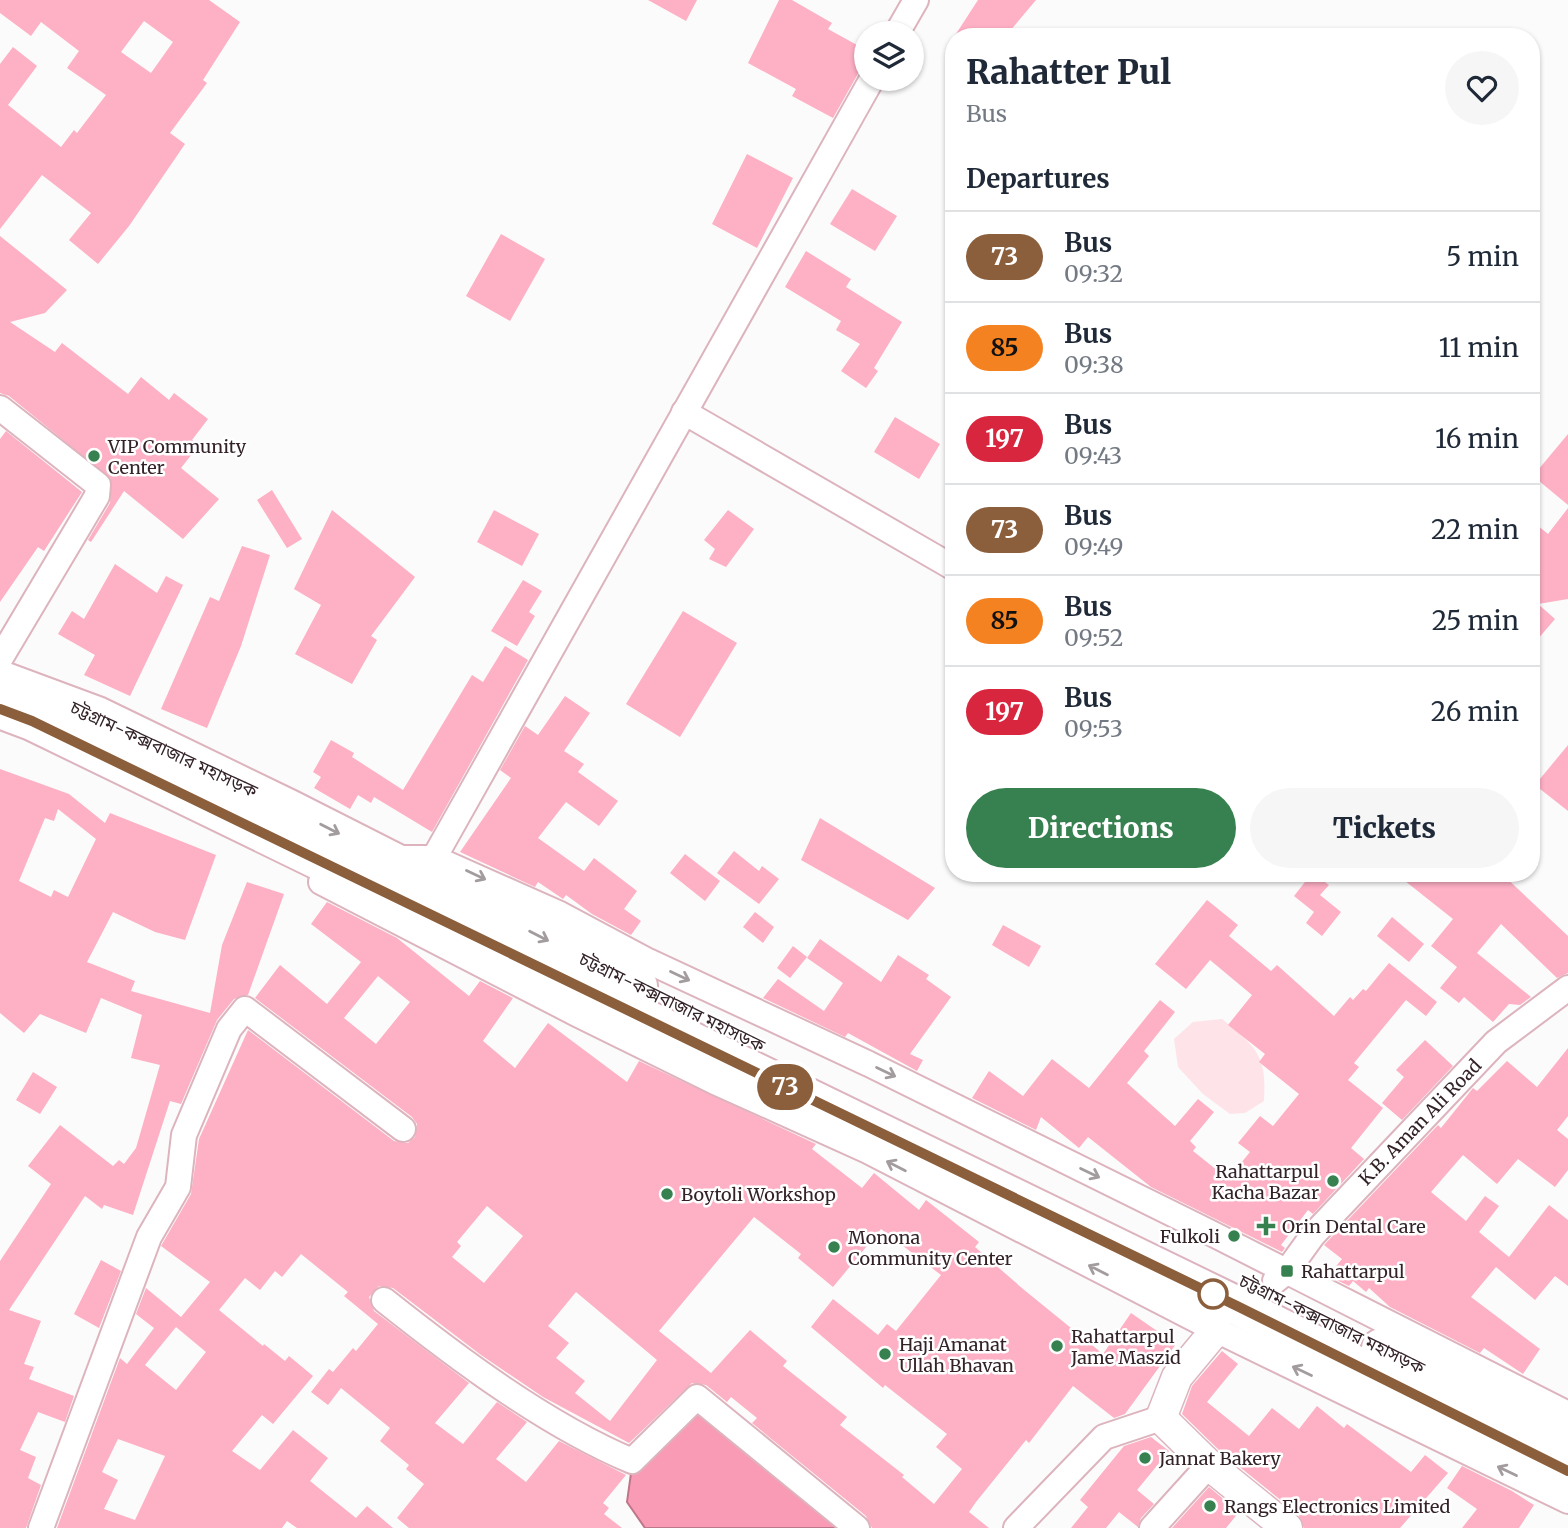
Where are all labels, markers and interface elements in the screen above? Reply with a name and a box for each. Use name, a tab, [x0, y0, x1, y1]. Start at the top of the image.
map controls	[854, 21, 924, 91]
button: layers	[854, 21, 924, 91]
button: heart	[1445, 51, 1519, 125]
text: Rahatter Pul	[966, 52, 1171, 93]
text: Bus	[966, 99, 1007, 128]
text: Departures	[966, 162, 1110, 195]
text: Bus	[1064, 226, 1112, 259]
text: 5 min	[1446, 240, 1519, 273]
text: 73	[991, 241, 1018, 272]
text: 09:32	[1064, 259, 1123, 288]
text: Bus	[1064, 317, 1112, 350]
text: 11 min	[1439, 331, 1519, 364]
text: 85	[991, 332, 1018, 363]
text: 09:38	[1064, 350, 1124, 379]
text: Bus	[1064, 408, 1112, 441]
text: 16 min	[1435, 422, 1519, 455]
text: 197	[985, 423, 1024, 454]
place label: VIP Community Center	[107, 435, 247, 479]
text: 09:43	[1064, 441, 1122, 470]
marker: VIP Community Center	[86, 448, 102, 464]
text: Bus	[1064, 499, 1112, 532]
text: 22 min	[1431, 513, 1519, 546]
text: 73	[991, 514, 1018, 545]
text: 09:49	[1064, 532, 1123, 561]
text: Bus	[1064, 590, 1112, 623]
text: 25 min	[1432, 604, 1519, 637]
text: 85	[991, 605, 1018, 636]
text: 09:52	[1064, 623, 1123, 652]
text: Bus	[1064, 681, 1112, 714]
street label: চট্টগ্রাম-কক্সবাজার মহাসড়ক	[66, 695, 262, 803]
text: 26 min	[1431, 695, 1519, 728]
text: 197	[985, 696, 1024, 727]
text: 09:53	[1064, 714, 1123, 743]
button: Directions	[966, 788, 1236, 868]
button: Tickets	[1250, 788, 1519, 868]
one-way arrow	[319, 822, 339, 836]
one-way arrow	[465, 868, 486, 882]
one-way arrow	[528, 930, 549, 944]
street label: চট্টগ্রাম-কক্সবাজার মহাসড়ক	[574, 947, 769, 1057]
one-way arrow	[669, 969, 690, 983]
street label: K.B. Aman Ali Road	[1354, 1054, 1486, 1190]
line badge: 73	[754, 1064, 816, 1110]
one-way arrow	[875, 1066, 896, 1080]
text: 73	[771, 1071, 799, 1102]
one-way arrow	[886, 1158, 907, 1172]
place label: Rahattarpul Kacha Bazar	[1212, 1160, 1319, 1204]
one-way arrow	[1079, 1166, 1100, 1180]
marker: Rahattarpul Kacha Bazar	[1325, 1173, 1341, 1189]
place label: Boytoli Workshop	[681, 1183, 836, 1206]
marker: Boytoli Workshop	[659, 1186, 675, 1202]
place label: Orin Dental Care	[1282, 1215, 1426, 1238]
marker: Orin Dental Care	[1256, 1216, 1276, 1236]
place label: Fulkoli	[1160, 1225, 1220, 1248]
place label: Monona Community Center	[848, 1226, 1013, 1270]
marker: Fulkoli	[1226, 1228, 1242, 1244]
marker: Monona Community Center	[826, 1239, 842, 1255]
place label: Rahattarpul	[1301, 1260, 1405, 1283]
one-way arrow	[1088, 1263, 1109, 1277]
marker: Rahattarpul	[1279, 1263, 1295, 1279]
street label: চট্টগ্রাম-কক্সবাজার মহাসড়ক	[1234, 1269, 1429, 1379]
unlabelled marker	[1198, 1279, 1228, 1309]
place label: Rahattarpul Jame Maszid	[1070, 1325, 1181, 1369]
place label: Haji Amanat Ullah Bhavan	[899, 1333, 1014, 1377]
marker: Rahattarpul Jame Maszid	[1049, 1338, 1065, 1354]
marker: Haji Amanat Ullah Bhavan	[877, 1346, 893, 1362]
one-way arrow	[1292, 1364, 1313, 1377]
place label: Jannat Bakery	[1158, 1447, 1281, 1470]
marker: Jannat Bakery	[1137, 1450, 1153, 1466]
one-way arrow	[1497, 1463, 1518, 1477]
place label: Rangs Electronics Limited	[1224, 1495, 1451, 1518]
marker: Rangs Electronics Limited	[1202, 1498, 1218, 1514]

